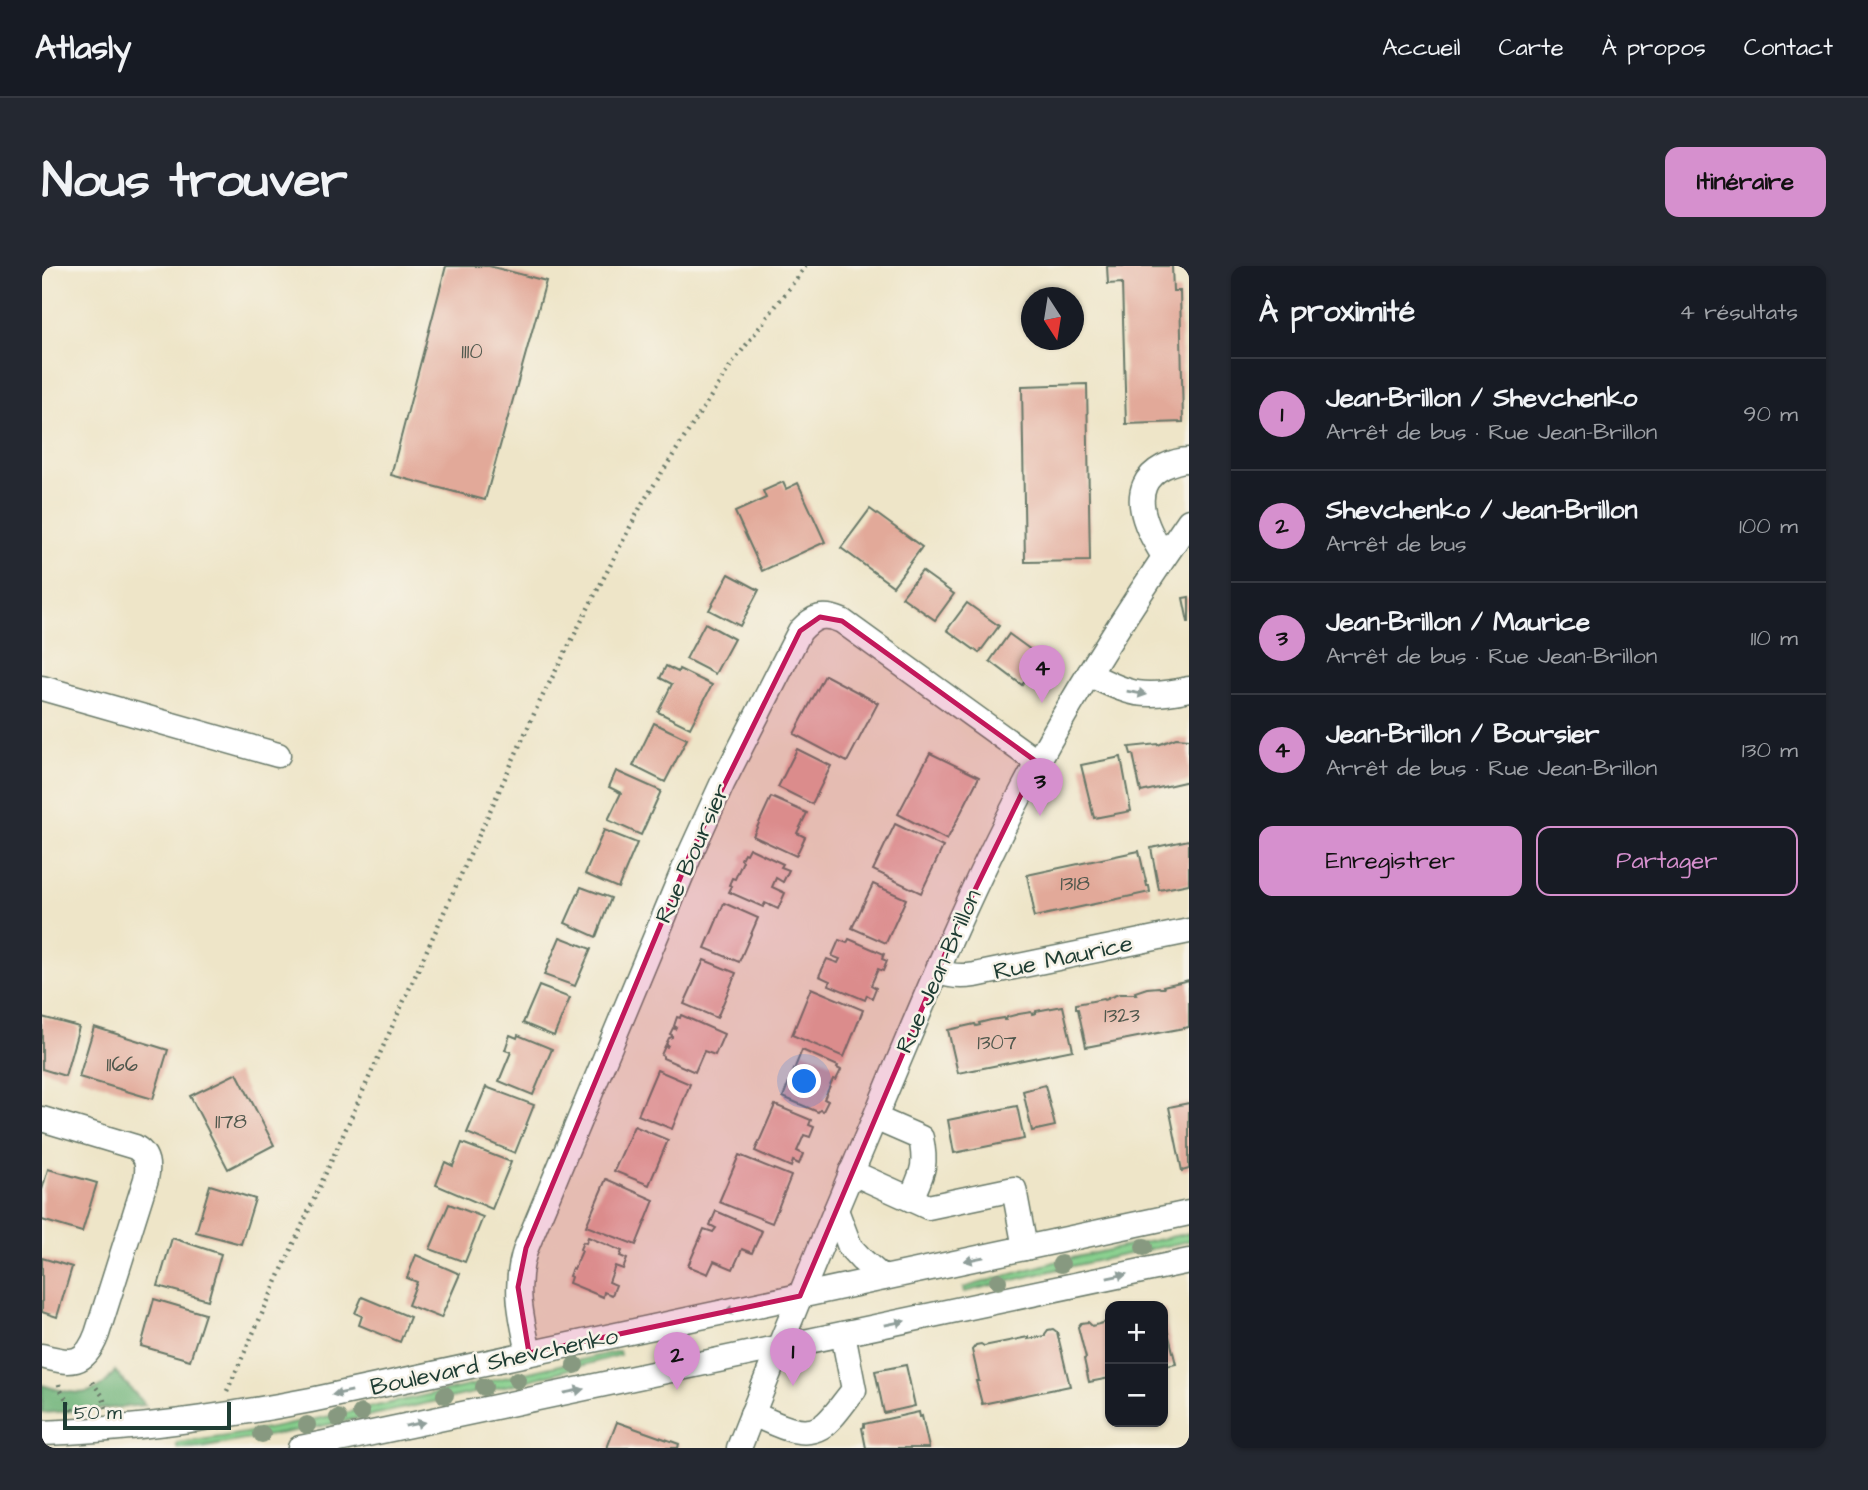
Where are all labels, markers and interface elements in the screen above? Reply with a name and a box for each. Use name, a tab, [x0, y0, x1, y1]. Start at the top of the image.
text: Atlasly	[35, 25, 131, 71]
text: Accueil	[1382, 31, 1461, 65]
text: Carte	[1499, 31, 1564, 65]
text: À propos	[1602, 31, 1706, 65]
text: Contact	[1744, 31, 1833, 65]
button: Itinéraire	[1665, 147, 1826, 217]
text: Nous trouver	[42, 148, 348, 216]
north arrow	[1021, 287, 1084, 350]
text: À proximité	[1259, 291, 1415, 333]
text: 4 résultats	[1679, 296, 1798, 328]
house number: 1110	[461, 337, 483, 366]
text: Jean-Brillon / Shevchenko	[1326, 380, 1637, 416]
text: 1	[1281, 398, 1283, 430]
text: 90 m	[1743, 398, 1798, 430]
text: Arrêt de bus · Rue Jean-Brillon	[1326, 416, 1657, 448]
text: Shevchenko / Jean-Brillon	[1326, 492, 1637, 528]
text: 2	[1275, 510, 1289, 542]
text: 100 m	[1739, 510, 1798, 542]
text: Arrêt de bus	[1326, 528, 1467, 560]
text: Jean-Brillon / Maurice	[1326, 604, 1590, 640]
text: 3	[1276, 622, 1288, 654]
text: 110 m	[1750, 622, 1798, 654]
text: Arrêt de bus · Rue Jean-Brillon	[1326, 640, 1657, 672]
pin: 4	[1019, 645, 1065, 703]
one-way arrow	[1126, 688, 1148, 699]
text: Jean-Brillon / Boursier	[1326, 716, 1599, 752]
text: 4	[1274, 734, 1290, 766]
text: 130 m	[1742, 734, 1798, 766]
text: Arrêt de bus · Rue Jean-Brillon	[1326, 752, 1657, 784]
pin: 3	[1017, 758, 1063, 816]
street label: Rue Boursier	[647, 778, 739, 929]
button: Enregistrer	[1259, 826, 1522, 896]
button: Partager	[1536, 826, 1798, 896]
house number: 1318	[1060, 869, 1090, 898]
street label: Rue Jean-Brillon	[888, 884, 990, 1059]
street label: Rue Maurice	[991, 927, 1136, 989]
house number: 1323	[1104, 1001, 1140, 1030]
house number: 1307	[977, 1028, 1017, 1057]
house number: 1166	[106, 1050, 138, 1079]
your location	[787, 1064, 821, 1098]
house number: 1178	[215, 1107, 247, 1136]
one-way arrow	[963, 1253, 985, 1264]
one-way arrow	[1106, 1270, 1128, 1281]
map controls	[1105, 1301, 1168, 1427]
button: +	[1105, 1301, 1168, 1364]
one-way arrow	[723, 1304, 745, 1315]
one-way arrow	[884, 1317, 906, 1328]
street label: Boulevard Shevchenko	[367, 1319, 622, 1405]
pin: 1	[770, 1328, 816, 1386]
pin: 2	[654, 1332, 700, 1390]
button: −	[1105, 1364, 1168, 1427]
one-way arrow	[563, 1386, 585, 1397]
one-way arrow	[331, 1388, 353, 1399]
scale bar	[63, 1399, 231, 1431]
text: 50 m	[74, 1400, 122, 1427]
one-way arrow	[404, 1418, 426, 1429]

